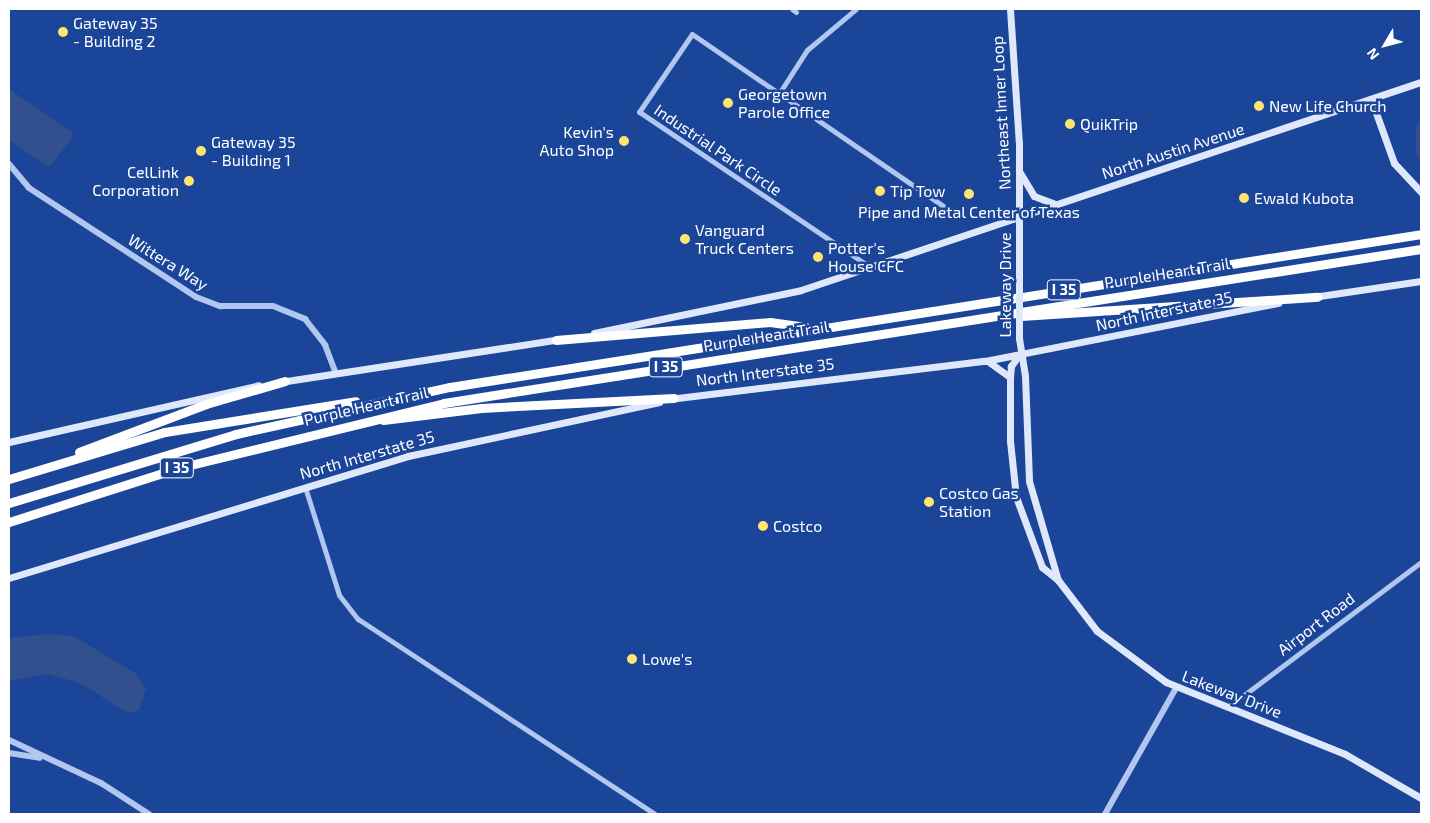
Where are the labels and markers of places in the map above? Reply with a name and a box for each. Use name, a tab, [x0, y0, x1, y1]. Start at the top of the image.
place label: Gateway 35 - Building 2	[73, 13, 158, 51]
marker: Gateway 35 - Building 2	[57, 26, 69, 38]
place label: Georgetown Parole Office	[738, 84, 830, 122]
place label: New Life Church	[1269, 96, 1387, 116]
marker: Georgetown Parole Office	[722, 97, 734, 109]
marker: New Life Church	[1253, 100, 1265, 112]
place label: QuikTrip	[1080, 114, 1138, 134]
marker: QuikTrip	[1064, 118, 1076, 130]
place label: Kevin's Auto Shop	[540, 122, 614, 160]
place label: Gateway 35 - Building 1	[211, 132, 296, 170]
marker: Kevin's Auto Shop	[618, 135, 630, 147]
marker: Gateway 35 - Building 1	[195, 145, 207, 157]
place label: CelLink Corporation	[92, 162, 179, 200]
marker: CelLink Corporation	[183, 175, 195, 187]
place label: Tip Tow	[890, 181, 946, 201]
marker: Tip Tow	[874, 185, 886, 197]
marker: Pipe and Metal Center of Texas	[963, 188, 975, 200]
place label: Ewald Kubota	[1254, 188, 1354, 208]
marker: Ewald Kubota	[1238, 192, 1250, 204]
place label: Pipe and Metal Center of Texas	[857, 202, 1081, 222]
place label: Vanguard Truck Centers	[695, 220, 794, 258]
marker: Vanguard Truck Centers	[679, 233, 691, 245]
place label: Potter's House CFC	[828, 238, 904, 276]
marker: Potter's House CFC	[812, 251, 824, 263]
place label: Costco Gas Station	[939, 483, 1019, 521]
marker: Costco Gas Station	[923, 496, 935, 508]
place label: Costco	[773, 516, 822, 536]
marker: Costco	[757, 520, 769, 532]
place label: Lowe's	[642, 649, 692, 669]
marker: Lowe's	[626, 653, 638, 665]

